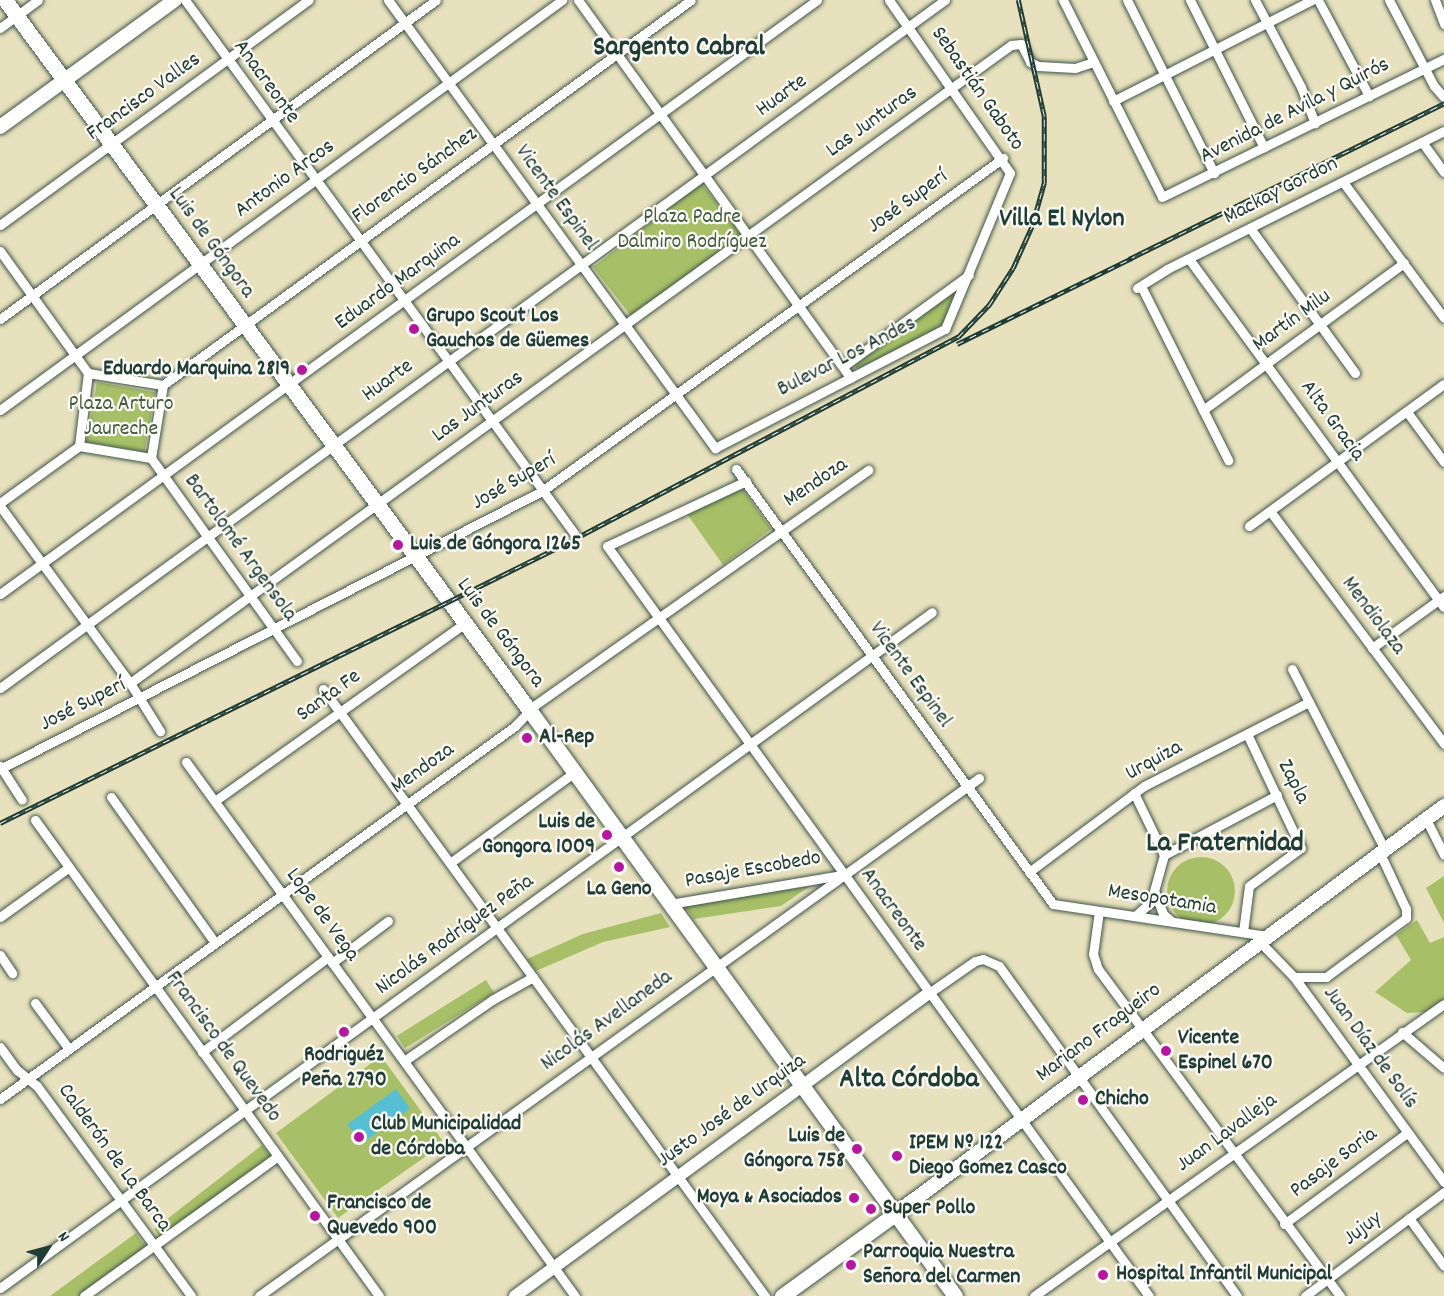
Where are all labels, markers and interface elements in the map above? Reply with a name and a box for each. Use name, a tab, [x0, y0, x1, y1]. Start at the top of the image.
street label: Sebastián Gaboto	[924, 22, 1030, 156]
district label: Sargento Cabral	[593, 32, 765, 66]
street label: Anacreonte	[227, 35, 305, 129]
street label: Francisco Valles	[82, 47, 206, 147]
street label: Avenida de Avila y Quirós	[1196, 52, 1394, 170]
street label: Huarte	[751, 69, 813, 123]
street label: Las Junturas	[821, 80, 923, 164]
street label: Florencio Sánchez	[347, 122, 483, 230]
street label: Antonio Arcos	[230, 134, 340, 224]
street label: Vicente Espinel	[509, 140, 603, 256]
street label: Mackay Gordon	[1219, 151, 1343, 231]
street label: José Superí	[863, 164, 953, 240]
street label: Luis de Góngora	[162, 182, 260, 304]
park label: Plaza Padre Dalmiro Rodríguez	[617, 204, 767, 255]
district label: Villa El Nylon	[1000, 204, 1124, 236]
street label: Eduardo Marquina	[330, 228, 466, 336]
street label: Martín Milu	[1248, 284, 1336, 358]
place label: Grupo Scout Los Gauchos de Güemes	[426, 303, 589, 354]
street label: Bulevar Los Andes	[773, 311, 921, 403]
marker: Grupo Scout Los Gauchos de Güemes	[407, 322, 421, 336]
street label: Huarte	[357, 354, 419, 408]
place label: Eduardo Marquina 2819	[103, 357, 290, 383]
marker: Eduardo Marquina 2819	[295, 363, 309, 377]
street label: Las Junturas	[427, 365, 529, 449]
street label: Alta Gracia	[1294, 375, 1370, 467]
park label: Plaza Arturo Jaureche	[69, 391, 173, 442]
street label: José Superí	[467, 447, 561, 517]
street label: Mendoza	[779, 452, 853, 514]
street label: Bartolomé Argensola	[178, 469, 302, 627]
place label: Luis de Góngora 1265	[410, 532, 581, 558]
marker: Luis de Góngora 1265	[391, 538, 405, 552]
street label: Mendiolaza	[1335, 572, 1411, 660]
street label: Luis de Góngora	[450, 573, 550, 693]
street label: Vicente Espinel	[863, 617, 957, 733]
street label: Santa Fe	[292, 664, 366, 728]
street label: José Superí	[36, 672, 130, 738]
place label: Al-Rep	[539, 725, 594, 751]
marker: Al-Rep	[520, 731, 534, 745]
street label: Urquiza	[1121, 735, 1187, 787]
street label: Mendoza	[386, 737, 460, 801]
street label: Zapla	[1271, 756, 1315, 808]
place label: Luis de Gongora 1009	[482, 809, 595, 860]
marker: Luis de Gongora 1009	[600, 828, 614, 842]
district label: La Fraternidad	[1146, 828, 1304, 862]
street label: Pasaje Escobedo	[683, 845, 823, 895]
marker: La Geno	[612, 860, 626, 874]
street label: Lope de Vega	[279, 863, 365, 967]
street label: Anacreonte	[854, 863, 932, 957]
street label: Nicolás Rodríguez Peña	[371, 869, 539, 1001]
place label: La Geno	[586, 877, 652, 903]
street label: Mesopotamia	[1106, 878, 1218, 922]
street label: Nicolás Avellaneda	[536, 964, 678, 1078]
street label: Francisco de Quevedo	[159, 966, 287, 1128]
street label: Mariano Fragueiro	[1031, 977, 1167, 1089]
street label: Juan Díaz de Solís	[1317, 982, 1423, 1114]
marker: Rodriguéz Peña 2790	[337, 1025, 351, 1039]
place label: Vicente Espinel 670	[1178, 1025, 1273, 1076]
place label: Rodriguéz Peña 2790	[301, 1042, 387, 1094]
marker: Vicente Espinel 670	[1159, 1044, 1173, 1058]
street label: Justo José de Urquiza	[653, 1048, 811, 1174]
district label: Alta Córdoba	[839, 1064, 979, 1098]
street label: Calderón de La Barca	[51, 1079, 177, 1237]
place label: Chicho	[1095, 1087, 1149, 1113]
street label: Juan Lavalleja	[1171, 1088, 1283, 1178]
marker: Chicho	[1076, 1093, 1090, 1107]
place label: Club Municipalidad de Córdoba	[371, 1111, 521, 1162]
street label: Pasaje Soria	[1285, 1122, 1383, 1204]
place label: Luis de Góngora 758	[744, 1123, 845, 1174]
marker: Club Municipalidad de Córdoba	[352, 1130, 366, 1144]
place label: IPEM Nº 122 Diego Gomez Casco	[909, 1130, 1067, 1182]
marker: Luis de Góngora 758	[850, 1142, 864, 1156]
marker: IPEM Nº 122 Diego Gomez Casco	[890, 1149, 904, 1163]
place label: Moya & Asociados	[697, 1185, 842, 1211]
place label: Francisco de Quevedo 900	[327, 1190, 437, 1242]
marker: Moya & Asociados	[847, 1191, 861, 1205]
place label: Super Pollo	[883, 1196, 975, 1222]
marker: Super Pollo	[864, 1202, 878, 1216]
street label: Jujuy	[1338, 1206, 1388, 1252]
marker: Francisco de Quevedo 900	[308, 1209, 322, 1223]
north arrow	[18, 1218, 78, 1278]
text: N	[51, 1227, 75, 1247]
place label: Parroquia Nuestra Señora del Carmen	[863, 1239, 1020, 1290]
marker: Parroquia Nuestra Señora del Carmen	[844, 1258, 858, 1272]
place label: Hospital Infantil Municipal	[1116, 1262, 1332, 1288]
marker: Hospital Infantil Municipal	[1094, 1266, 1112, 1284]

